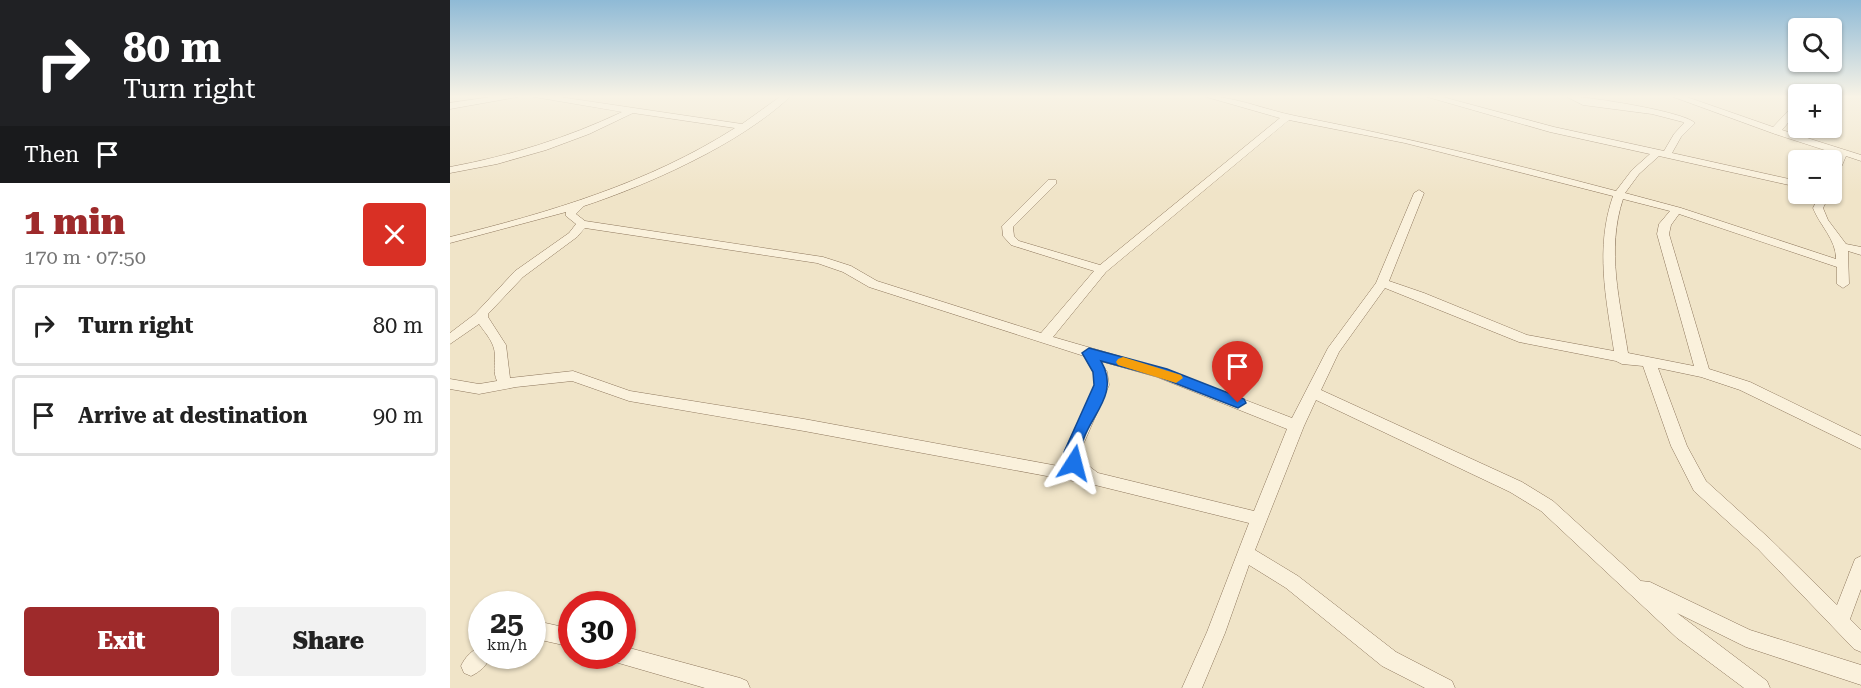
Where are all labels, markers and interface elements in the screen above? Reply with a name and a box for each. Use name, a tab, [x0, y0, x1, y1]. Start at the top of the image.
map controls	[1788, 18, 1842, 204]
button: search	[1788, 18, 1842, 72]
text: 80 m	[123, 23, 221, 72]
icon: right	[24, 24, 102, 102]
text: Turn right	[123, 73, 256, 105]
button: +	[1788, 84, 1842, 138]
icon: arrive	[91, 138, 124, 171]
text: Then	[24, 142, 79, 167]
button: −	[1788, 150, 1842, 204]
text: 1 min	[24, 201, 125, 243]
button: close	[363, 203, 426, 266]
text: 170 m · 07:50	[24, 245, 146, 269]
icon: right	[27, 309, 60, 342]
text: Turn right	[78, 313, 193, 338]
text: 80 m	[373, 313, 423, 338]
pin	[1212, 341, 1263, 403]
icon: arrive	[1221, 350, 1254, 383]
icon: arrive	[27, 399, 60, 432]
text: Arrive at destination	[78, 403, 307, 428]
text: 90 m	[373, 403, 423, 428]
position arrow	[1042, 431, 1106, 495]
speed limit sign: 30	[558, 591, 636, 669]
text: 25	[490, 605, 524, 640]
button: Exit	[24, 607, 219, 676]
button: Share	[231, 607, 426, 676]
text: km/h	[487, 636, 527, 654]

